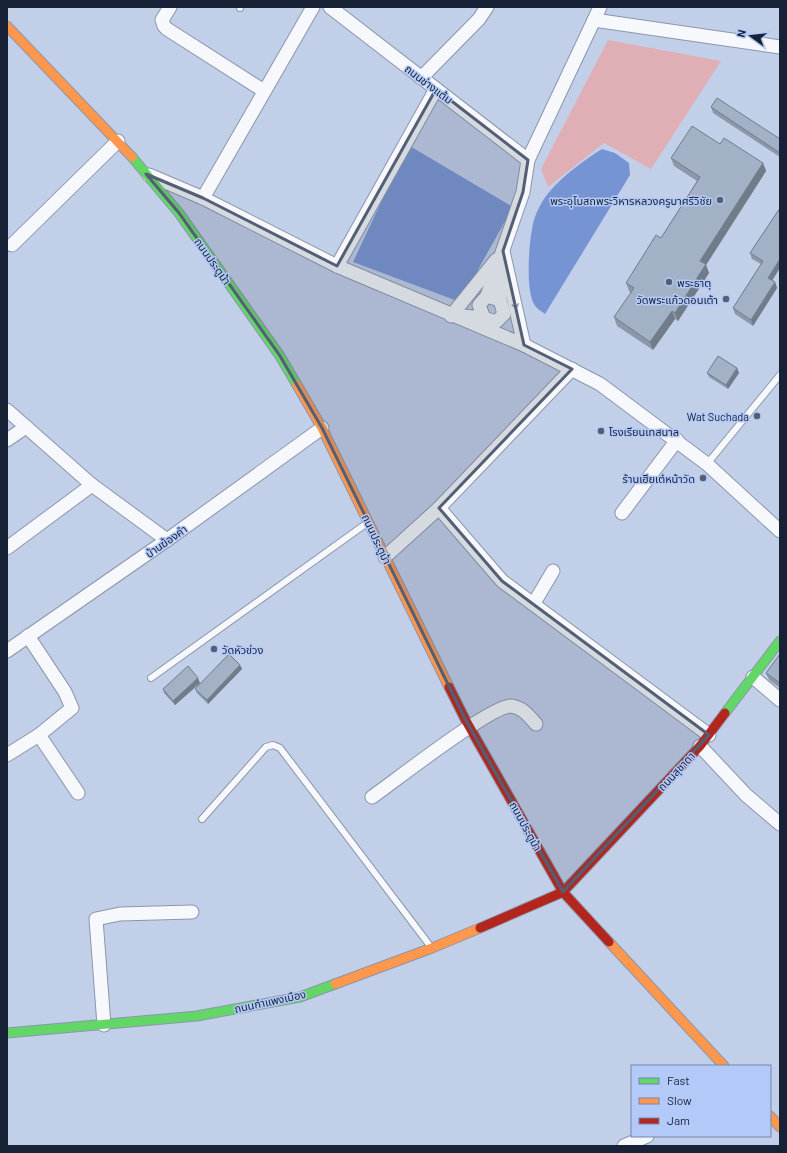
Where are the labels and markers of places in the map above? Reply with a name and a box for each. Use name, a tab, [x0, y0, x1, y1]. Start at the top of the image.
place label: พระอุโบสถพระวิหารหลวงครูบาศรีวิชัย	[550, 194, 712, 208]
marker: พระอุโบสถพระวิหารหลวงครูบาศรีวิชัย	[715, 195, 725, 205]
place label: พระธาตุ	[677, 276, 711, 290]
marker: พระธาตุ	[664, 277, 674, 287]
place label: วัดพระแก้วดอนเต้า	[636, 293, 718, 306]
marker: วัดพระแก้วดอนเต้า	[721, 294, 731, 304]
place label: Wat Suchada	[687, 410, 749, 423]
marker: Wat Suchada	[752, 411, 762, 421]
place label: โรงเรียนเทสนาล	[609, 425, 679, 438]
marker: โรงเรียนเทสนาล	[596, 426, 606, 436]
place label: ร้านเฮียเต๋หน้าวัด	[623, 472, 695, 485]
marker: ร้านเฮียเต๋หน้าวัด	[698, 473, 708, 483]
place label: วัดหัวข่วง	[222, 643, 263, 656]
marker: วัดหัวข่วง	[209, 644, 219, 654]

